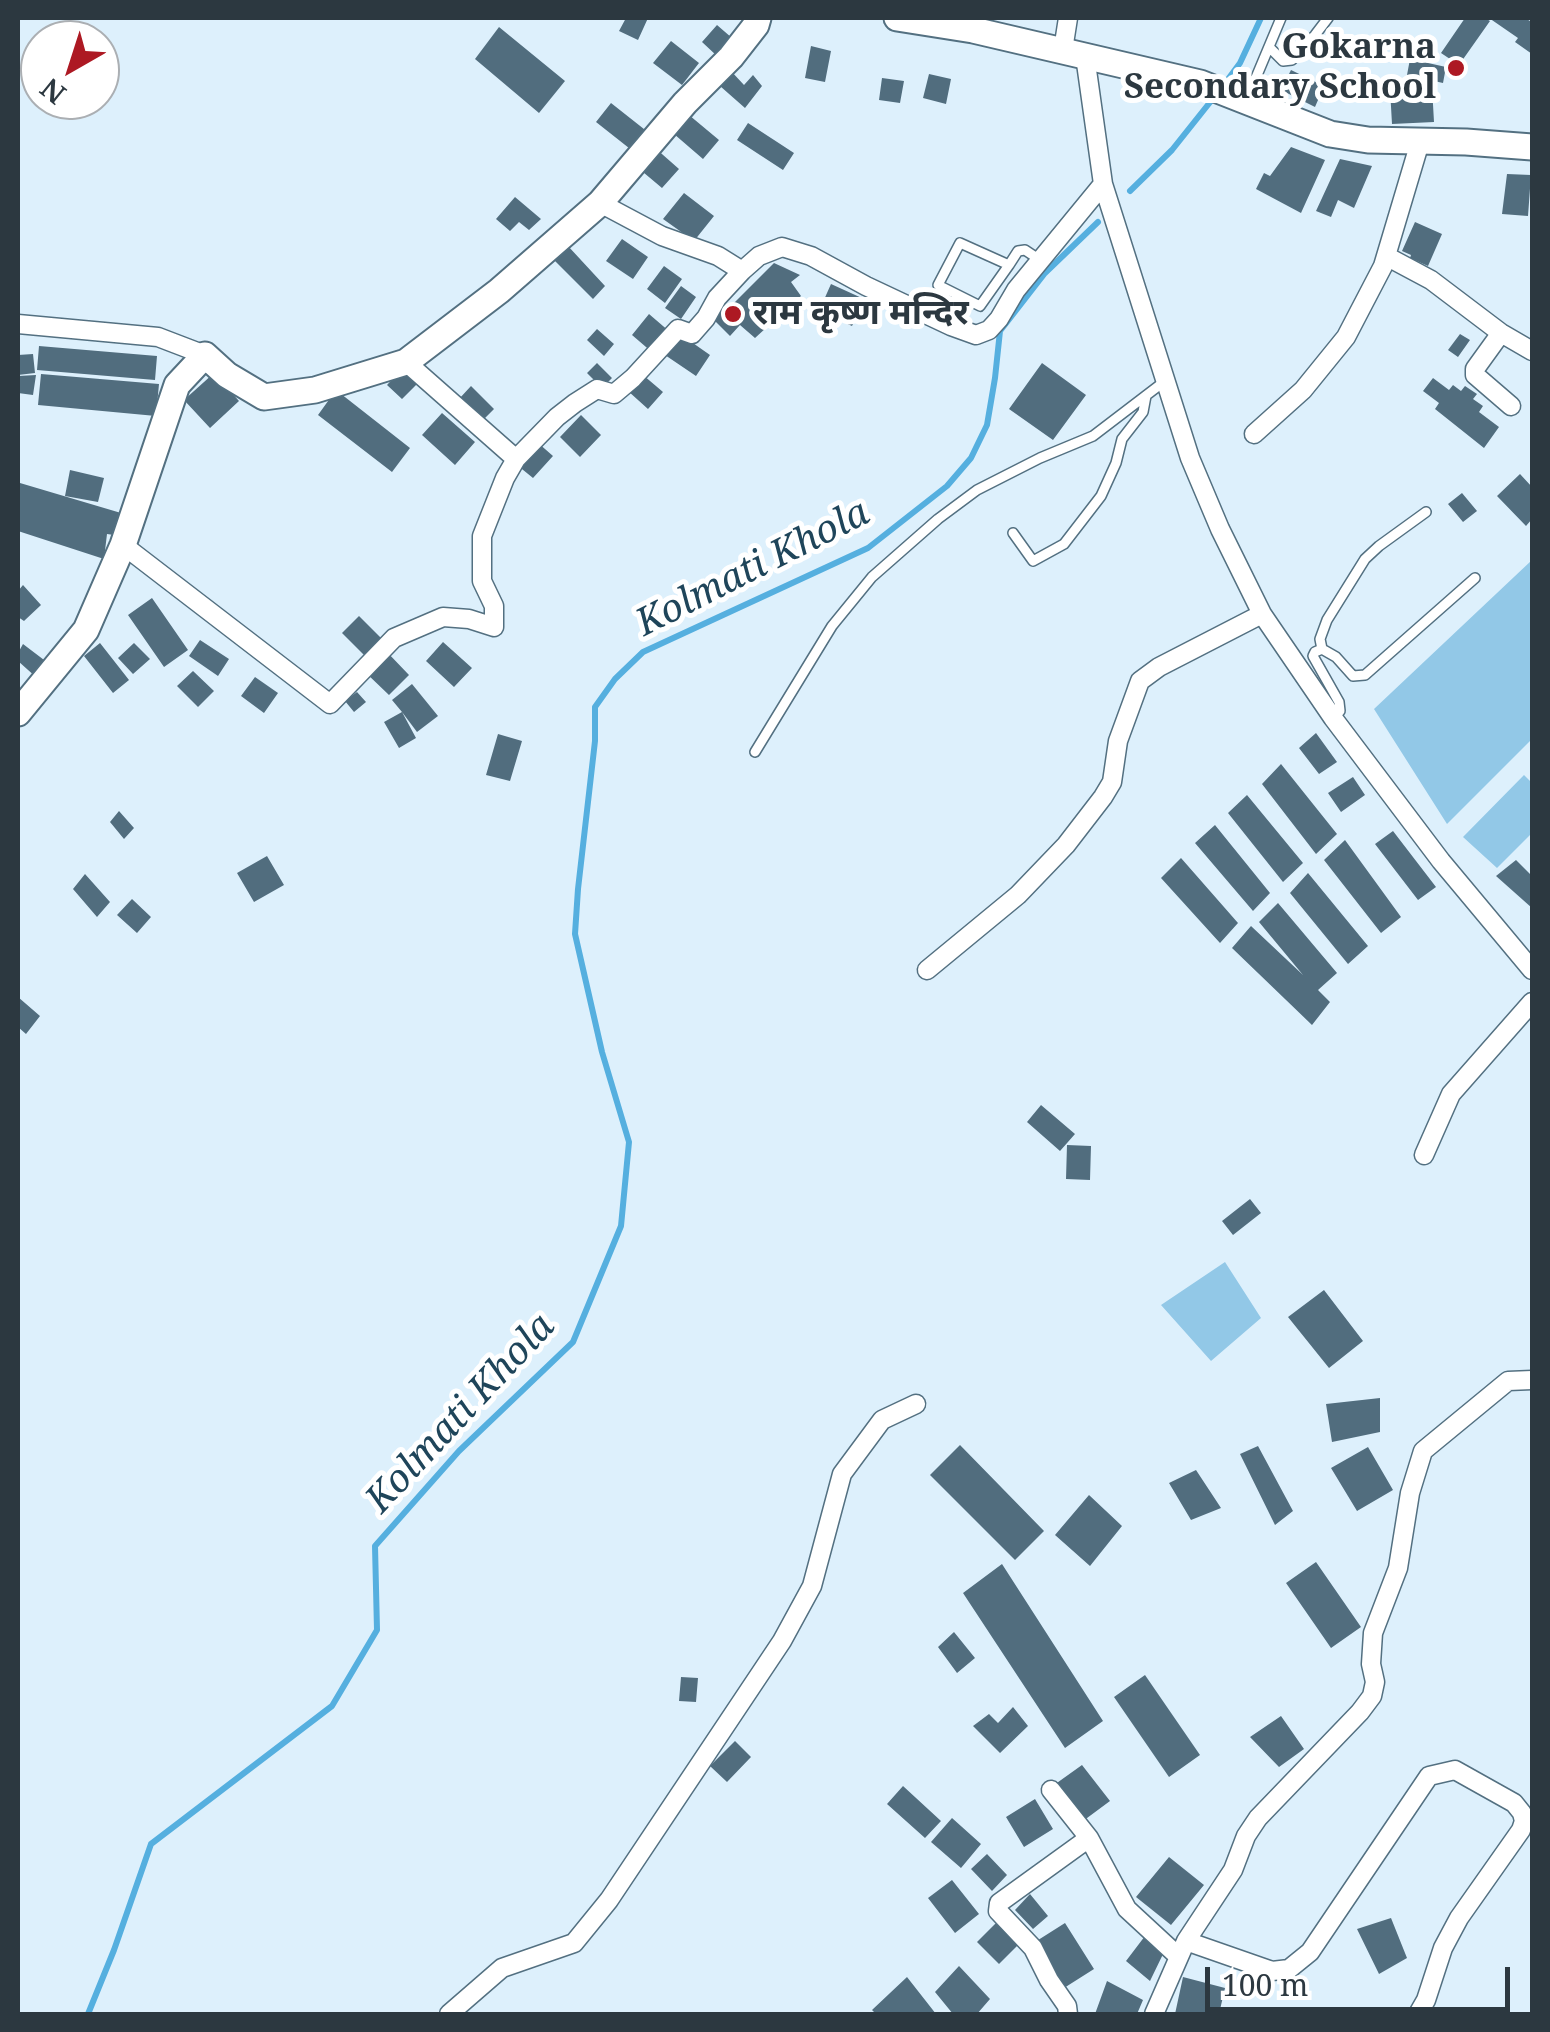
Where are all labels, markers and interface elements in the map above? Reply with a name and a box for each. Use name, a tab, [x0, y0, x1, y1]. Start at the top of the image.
north arrow	[20, 20, 120, 120]
place label: Gokarna Secondary School	[1124, 27, 1436, 109]
marker: Gokarna Secondary School	[1445, 57, 1467, 79]
text: N	[32, 70, 73, 113]
place label: राम कृष्ण मन्दिर	[753, 293, 969, 335]
marker: राम कृष्ण मन्दिर	[722, 303, 744, 325]
water label: Kolmati Khola	[629, 491, 877, 647]
water label: Kolmati Khola	[357, 1305, 565, 1523]
scale bar	[1210, 1947, 1515, 2009]
text: 100 m	[1222, 1964, 1308, 2005]

